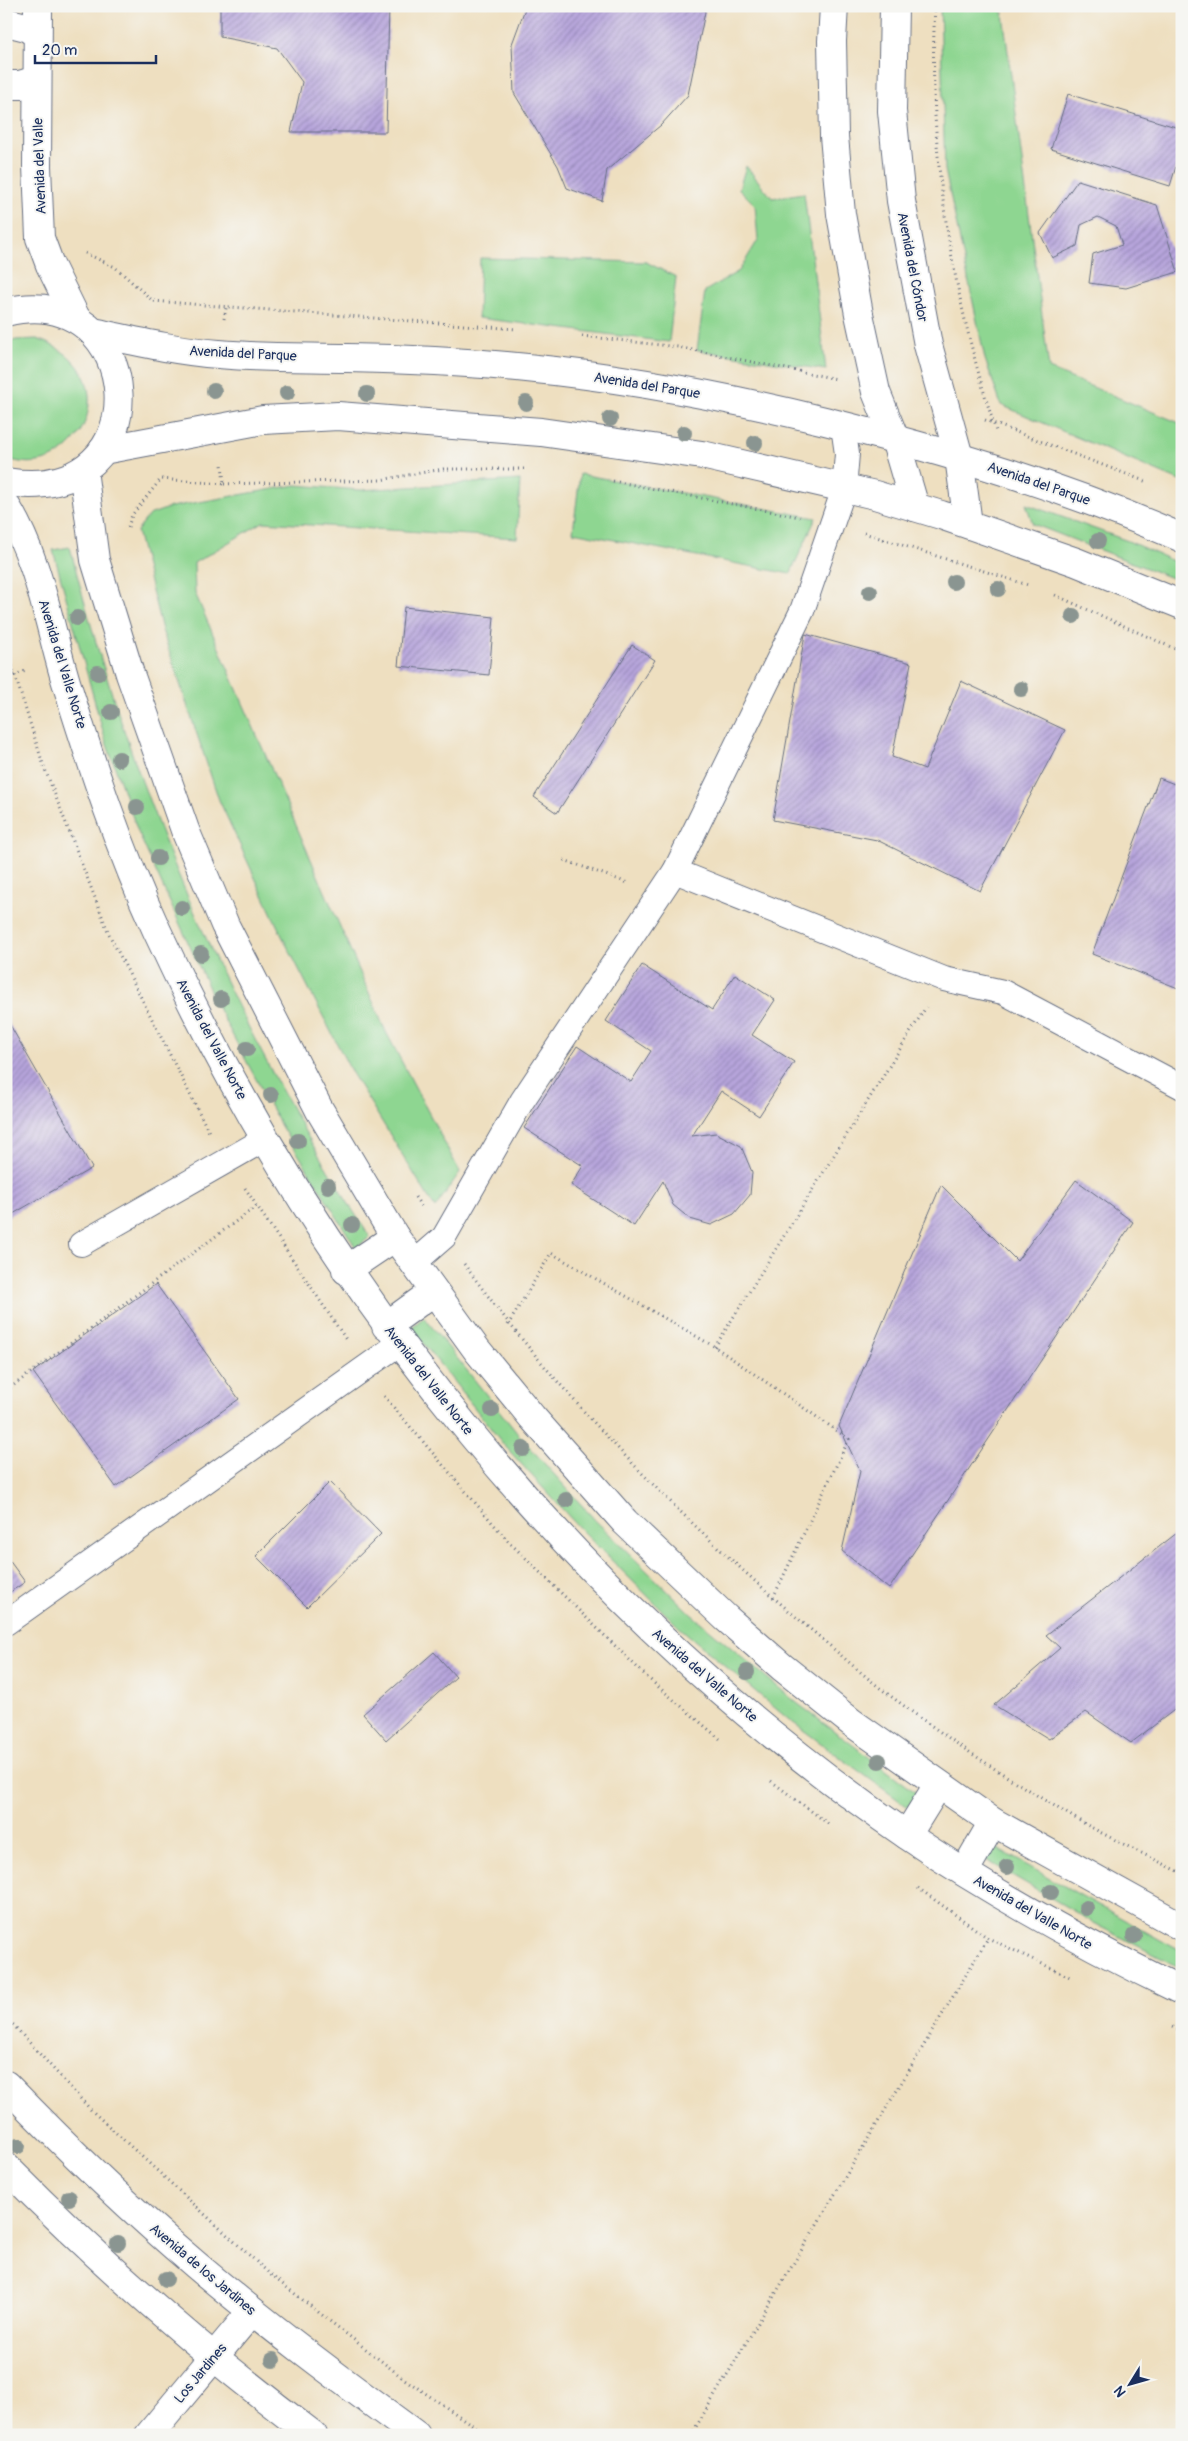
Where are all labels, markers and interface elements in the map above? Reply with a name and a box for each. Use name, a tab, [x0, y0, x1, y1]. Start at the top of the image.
scale bar	[35, 32, 156, 64]
text: 20 m	[42, 41, 77, 60]
street label: Avenida del Valle	[29, 117, 50, 215]
street label: Avenida del Cóndor	[894, 211, 931, 323]
street label: Avenida del Parque	[189, 342, 297, 365]
street label: Avenida del Parque	[593, 369, 701, 402]
street label: Avenida del Parque	[985, 458, 1092, 509]
street label: Avenida del Valle Norte	[35, 597, 90, 731]
street label: Avenida del Valle Norte	[173, 976, 251, 1103]
street label: Avenida del Valle Norte	[381, 1322, 477, 1439]
street label: Avenida del Valle Norte	[648, 1625, 761, 1726]
street label: Avenida del Valle Norte	[970, 1871, 1095, 1953]
street label: Avenida de los Jardines	[146, 2220, 260, 2319]
street label: Los Jardines	[170, 2339, 231, 2407]
north arrow	[1106, 2358, 1156, 2408]
text: N	[1110, 2383, 1130, 2400]

